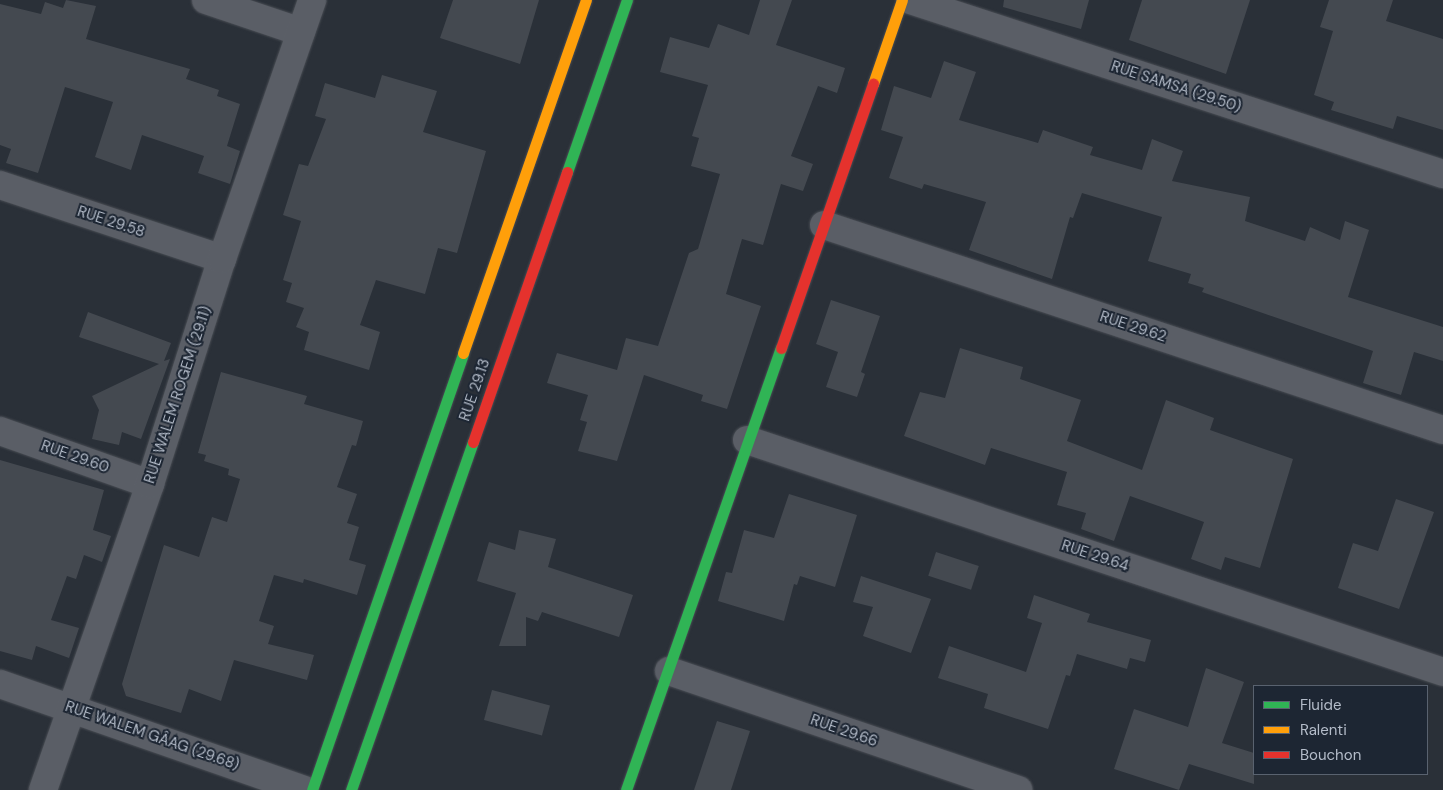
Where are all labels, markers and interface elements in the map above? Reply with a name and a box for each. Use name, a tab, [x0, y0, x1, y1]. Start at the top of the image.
street label: RUE SAMSA (29.50)	[1109, 57, 1243, 117]
street label: RUE 29.58	[75, 203, 147, 241]
street label: RUE WALEM ROGEM (29.11)	[141, 304, 215, 486]
street label: RUE 29.62	[1097, 308, 1169, 346]
street label: RUE 29.13	[456, 356, 494, 424]
street label: RUE 29.60	[39, 437, 111, 477]
street label: RUE 29.64	[1059, 537, 1131, 575]
legend	[1253, 685, 1428, 775]
text: Fluide	[1300, 695, 1342, 715]
street label: RUE WALEM GÂAG (29.68)	[63, 698, 241, 774]
street label: RUE 29.66	[808, 711, 880, 751]
text: Ralenti	[1300, 720, 1347, 740]
text: Bouchon	[1300, 745, 1361, 765]

